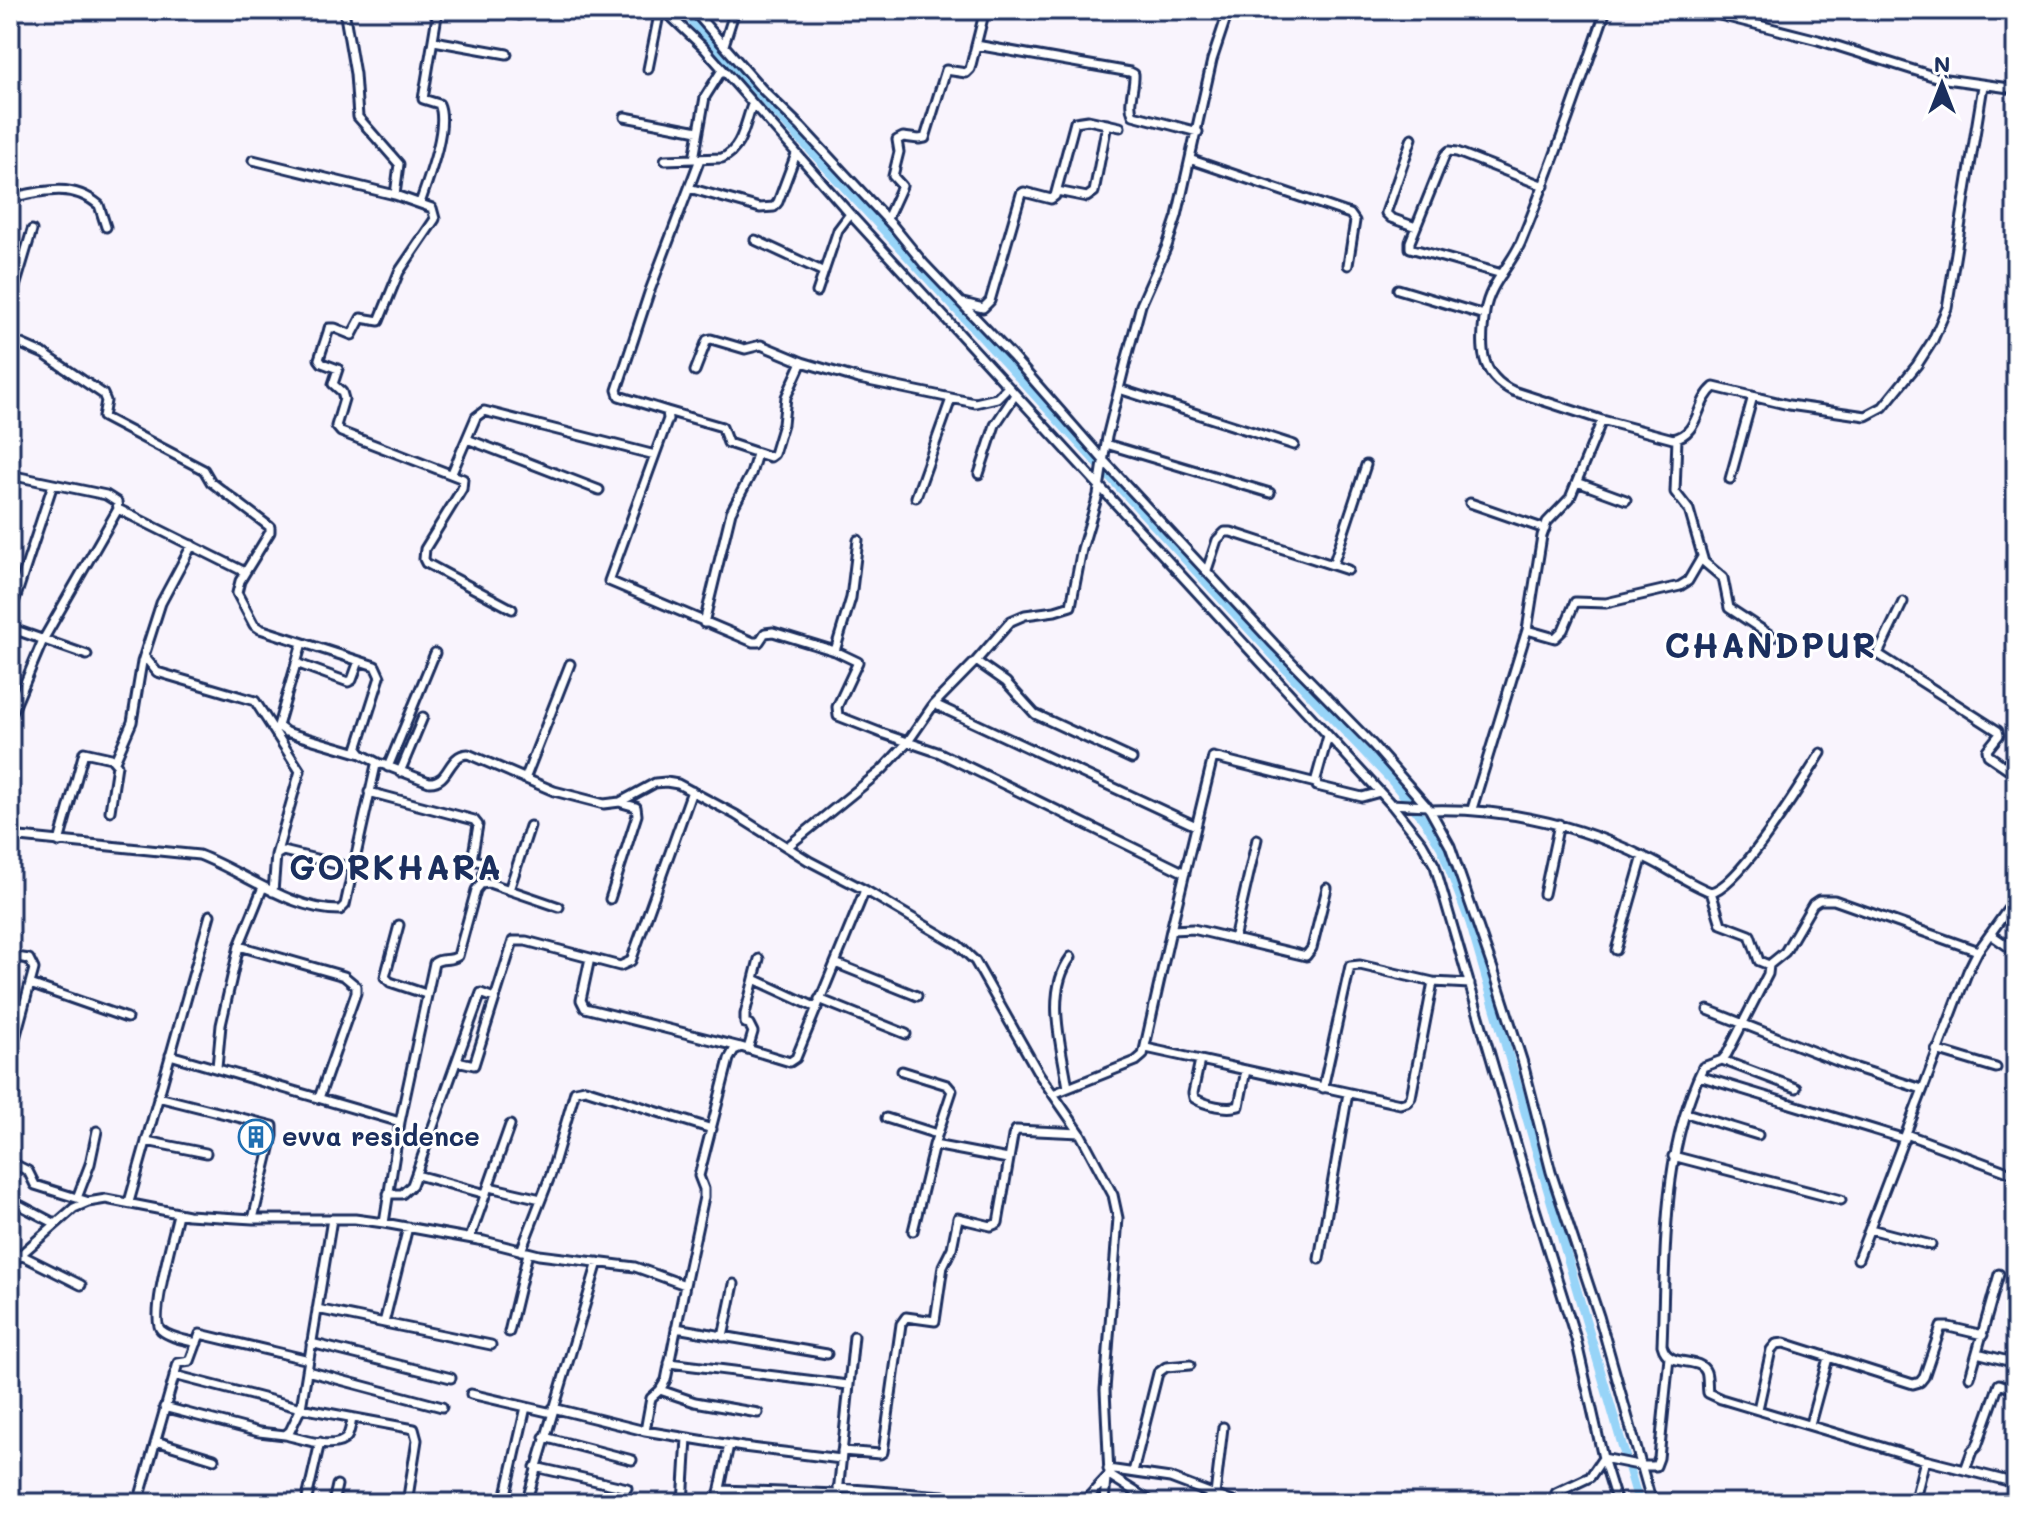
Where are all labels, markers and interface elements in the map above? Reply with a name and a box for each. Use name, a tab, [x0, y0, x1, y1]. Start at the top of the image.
north arrow	[1902, 44, 1982, 124]
text: N	[1934, 49, 1950, 78]
district label: CHANDPUR	[1664, 622, 1878, 667]
district label: GORKHARA	[289, 844, 503, 889]
building icon: evva residence	[237, 1118, 275, 1156]
place label: evva residence	[282, 1119, 480, 1153]

